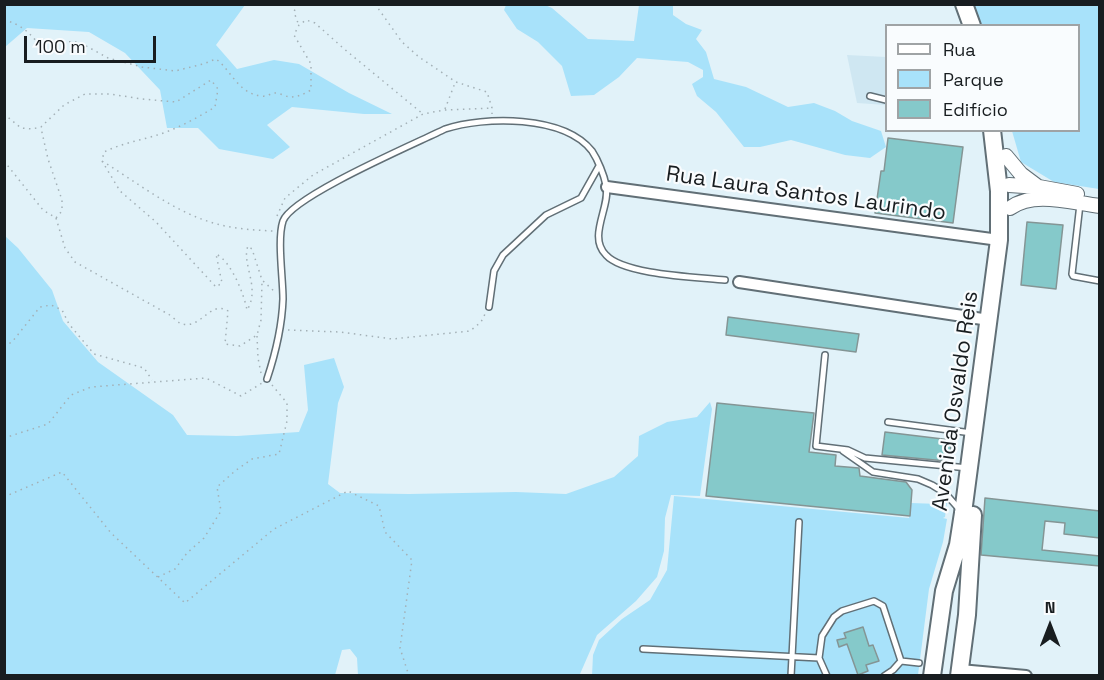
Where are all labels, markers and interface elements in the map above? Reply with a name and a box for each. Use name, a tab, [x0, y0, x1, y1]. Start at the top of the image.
scale bar	[27, 24, 159, 62]
legend	[885, 24, 1080, 132]
text: 100 m	[35, 35, 86, 58]
text: Rua	[943, 38, 976, 61]
text: Parque	[943, 68, 1004, 91]
text: Edifício	[943, 98, 1008, 121]
street label: Rua Laura Santos Laurindo	[664, 161, 948, 227]
street label: Avenida Osvaldo Reis	[927, 289, 985, 513]
north arrow	[1020, 596, 1080, 656]
text: N	[1045, 597, 1055, 618]

